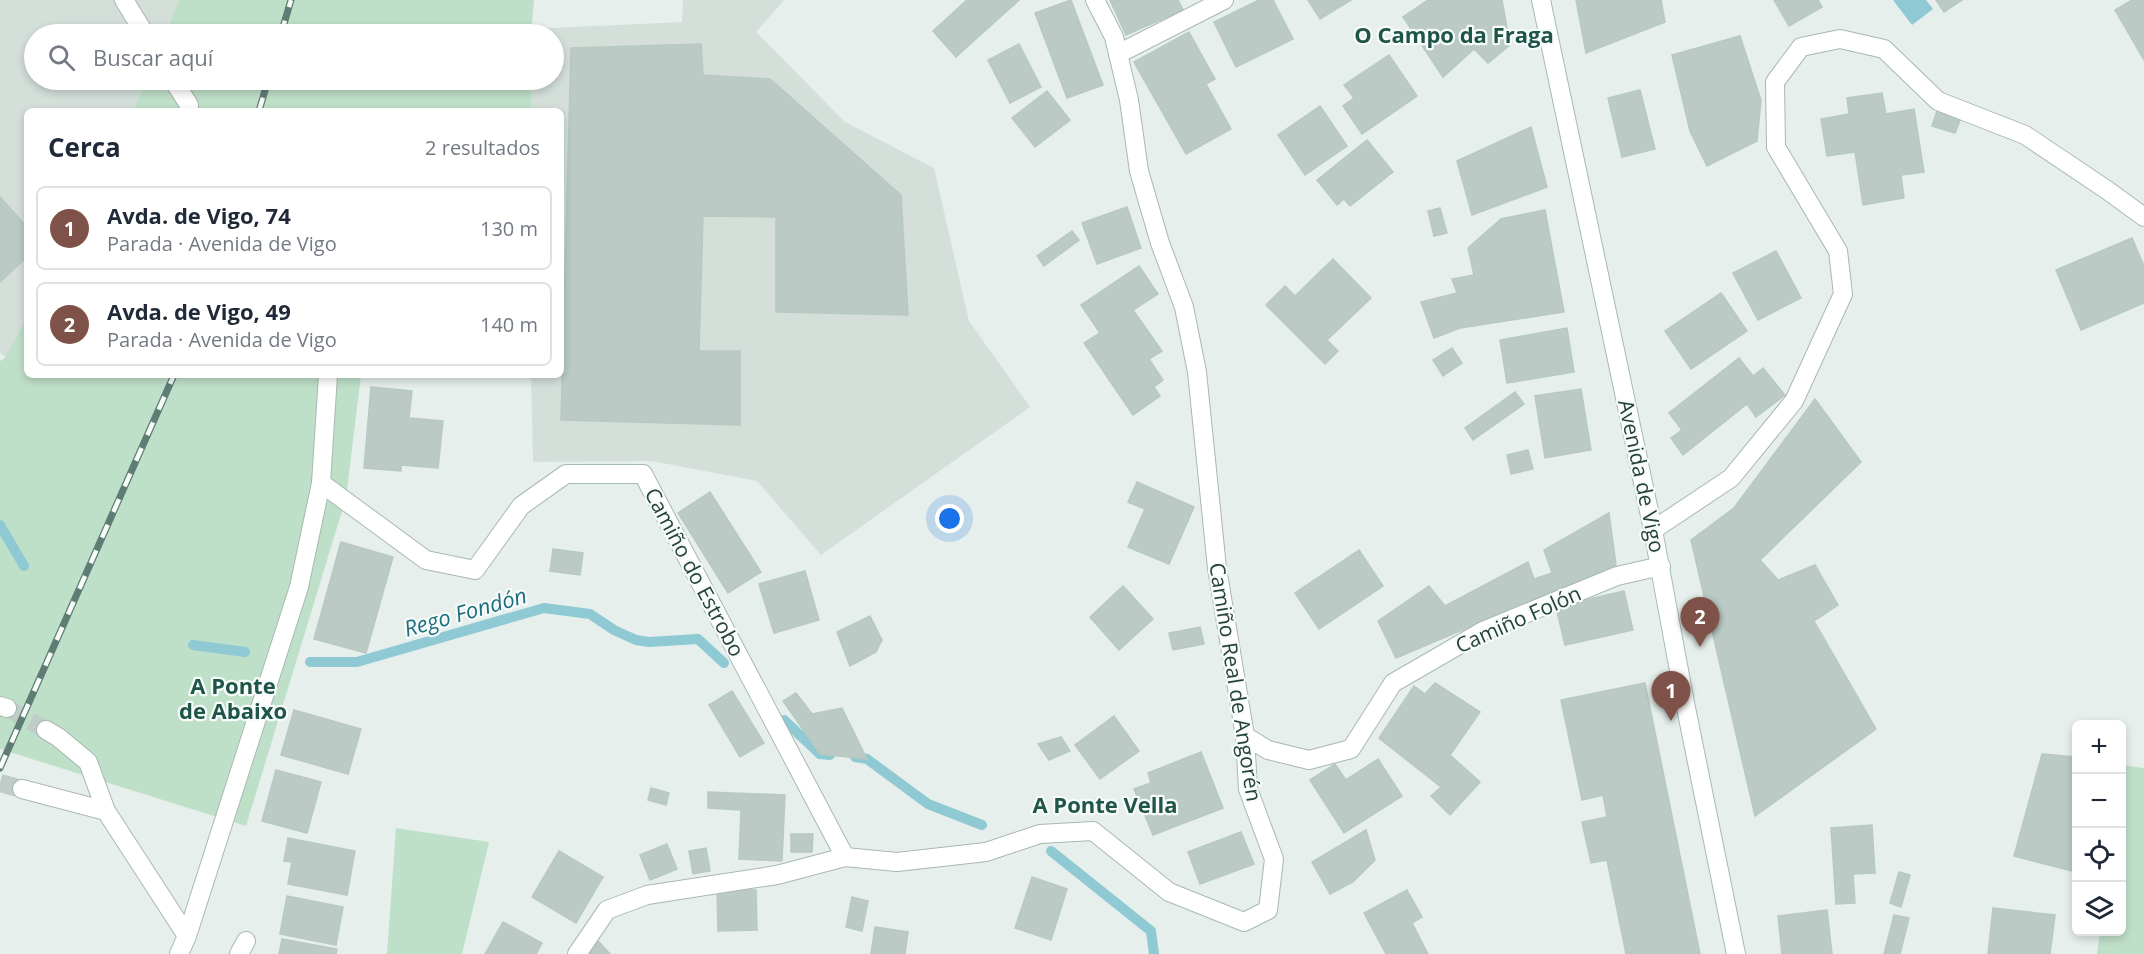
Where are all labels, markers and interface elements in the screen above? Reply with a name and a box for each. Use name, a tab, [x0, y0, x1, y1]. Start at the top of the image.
district label: O Campo da Fraga	[1354, 19, 1554, 49]
search box	[24, 24, 564, 90]
icon: search	[45, 41, 78, 74]
text: Buscar aquí	[93, 42, 213, 72]
text: Cerca	[48, 129, 121, 165]
text: 2 resultados	[425, 134, 540, 161]
text: Avda. de Vigo, 74	[107, 200, 291, 230]
text: 1	[64, 215, 75, 242]
text: 130 m	[480, 215, 538, 242]
text: Parada · Avenida de Vigo	[107, 230, 337, 257]
text: Avda. de Vigo, 49	[107, 296, 291, 326]
text: 2	[64, 311, 75, 338]
text: 140 m	[480, 311, 538, 338]
text: Parada · Avenida de Vigo	[107, 326, 337, 353]
street label: Avenida de Vigo	[1612, 397, 1672, 555]
street label: Camiño do Estrobo	[639, 483, 751, 661]
your location	[935, 504, 964, 533]
street label: Camiño Real de Angorén	[1203, 561, 1269, 803]
water label: Rego Fondón	[400, 579, 530, 643]
street label: Camiño Folón	[1451, 579, 1585, 659]
pin: 2	[1680, 598, 1720, 647]
district label: A Ponte de Abaixo	[179, 670, 287, 725]
pin: 1	[1652, 672, 1690, 721]
map controls	[2072, 720, 2126, 936]
button: +	[2072, 720, 2126, 774]
button: −	[2072, 774, 2126, 828]
district label: A Ponte Vella	[1032, 789, 1178, 819]
button: locate	[2072, 828, 2126, 882]
button: layers	[2072, 882, 2126, 936]

